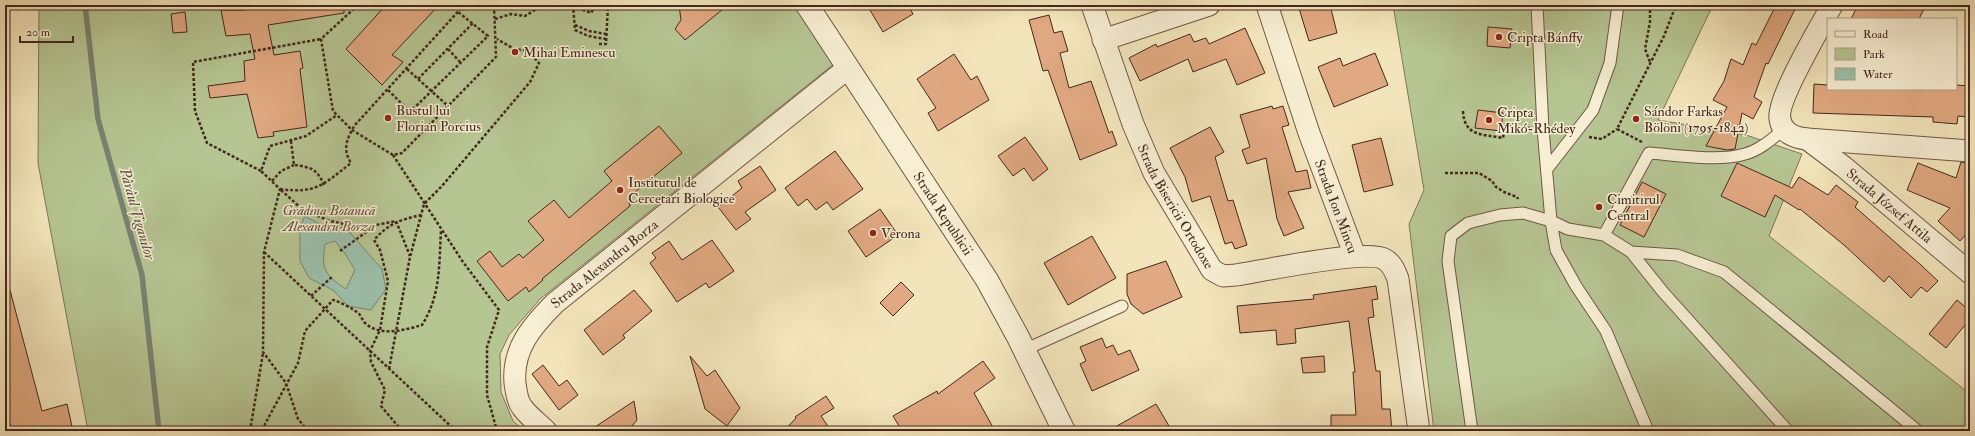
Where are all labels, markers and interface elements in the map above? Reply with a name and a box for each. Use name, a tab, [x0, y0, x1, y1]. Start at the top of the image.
scale bar	[20, 18, 73, 44]
legend	[1827, 18, 1957, 90]
text: 20 m	[26, 25, 51, 40]
text: Road	[1863, 27, 1888, 42]
place label: Cripta Bánffy	[1507, 29, 1583, 47]
marker: Cripta Bánffy	[1494, 32, 1504, 42]
place label: Mihai Eminescu	[523, 44, 615, 61]
marker: Mihai Eminescu	[510, 47, 520, 57]
text: Park	[1863, 47, 1885, 62]
text: Water	[1862, 67, 1893, 82]
place label: Bustul lui Florian Porcius	[396, 102, 481, 135]
place label: Sándor Farkas Bölöni (1795-1842)	[1644, 103, 1749, 136]
place label: Cripta Mikó-Rhédey	[1497, 104, 1576, 138]
marker: Bustul lui Florian Porcius	[383, 113, 393, 123]
marker: Sándor Farkas Bölöni (1795-1842)	[1631, 114, 1641, 124]
marker: Cripta Mikó-Rhédey	[1484, 115, 1494, 125]
street label: Strada Bisericii Ortodoxe	[1134, 142, 1218, 272]
street label: Strada Ion Mincu	[1311, 157, 1362, 256]
street label: Strada József Attila	[1843, 164, 1936, 247]
water label: Pârâul Țiganilor	[115, 165, 160, 263]
street label: Strada Republicii	[910, 168, 977, 258]
place label: Institutul de Cercetari Biologice	[628, 174, 735, 207]
marker: Institutul de Cercetari Biologice	[615, 185, 625, 195]
place label: Cimitirul Central	[1607, 191, 1660, 224]
park label: Grădina Botanică Alexandru Borza	[281, 202, 376, 235]
marker: Cimitirul Central	[1594, 202, 1604, 212]
street label: Strada Alexandru Borza	[547, 215, 661, 312]
place label: Verona	[881, 225, 921, 242]
marker: Verona	[868, 228, 878, 238]

